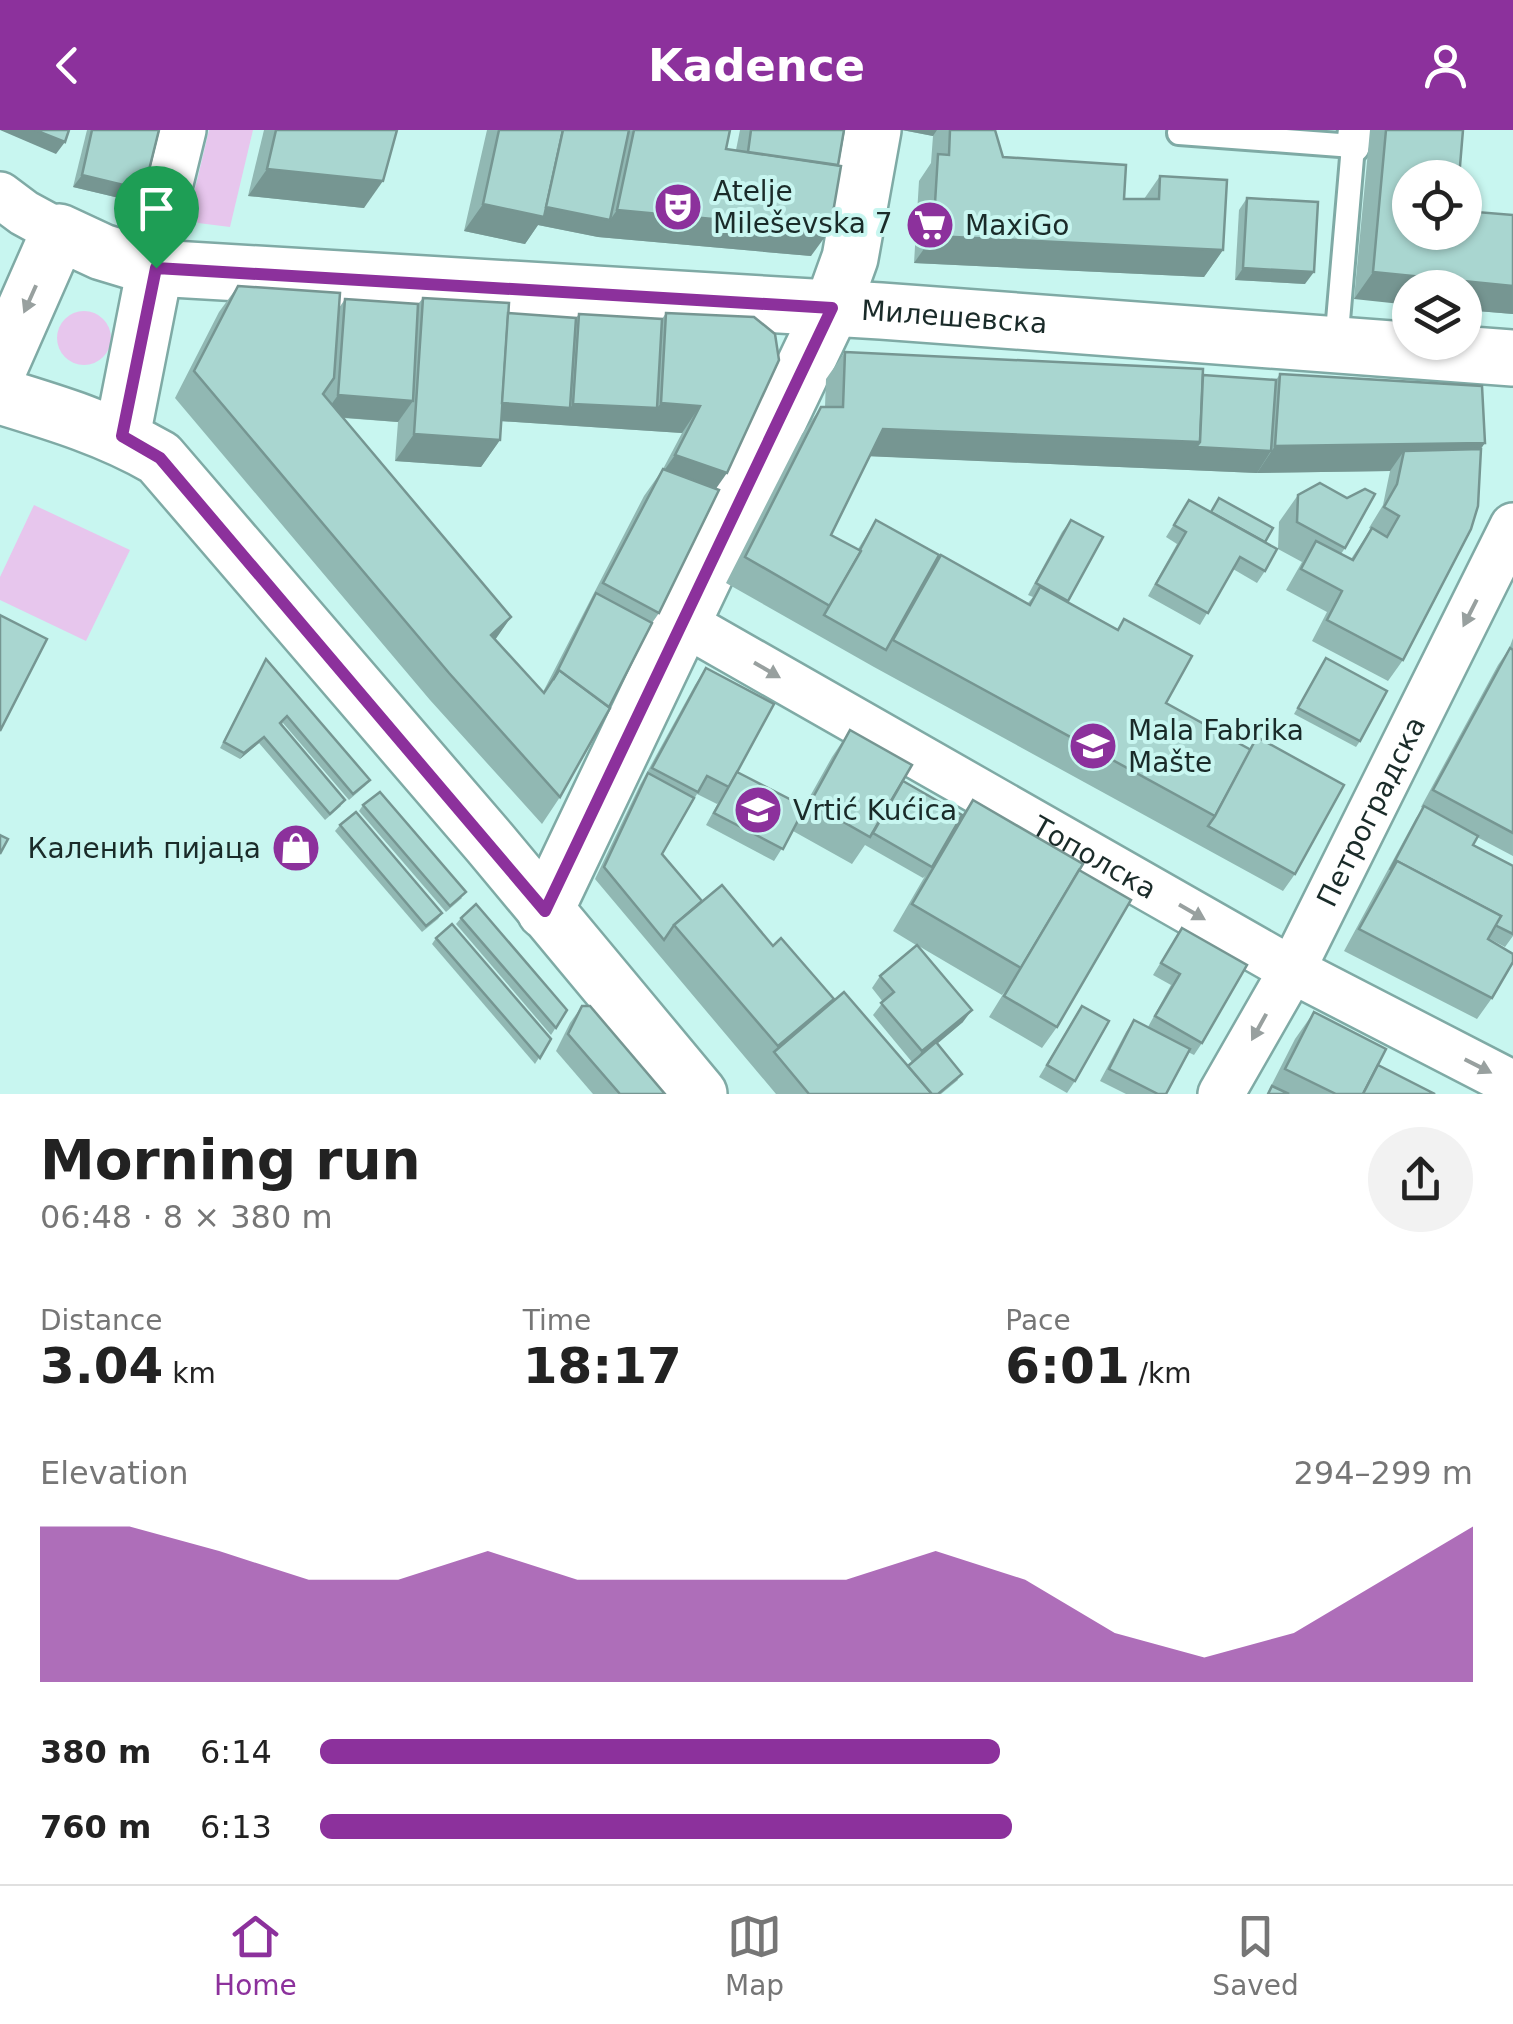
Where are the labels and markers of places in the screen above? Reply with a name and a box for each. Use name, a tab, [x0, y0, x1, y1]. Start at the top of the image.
pin	[114, 166, 199, 269]
place label: Atelje Mileševska 7	[713, 175, 893, 240]
theatre icon: Atelje Mileševska 7	[652, 181, 704, 233]
supermarket icon: MaxiGo	[904, 199, 956, 251]
place label: MaxiGo	[965, 209, 1070, 242]
place label: Mala Fabrika Mašte	[1128, 714, 1304, 779]
school or university icon: Mala Fabrika Mašte	[1067, 720, 1119, 772]
school or university icon: Vrtić Kućica	[732, 784, 784, 836]
place label: Vrtić Kućica	[793, 794, 957, 827]
shop icon: Каленић пијаца	[270, 822, 322, 874]
place label: Каленић пијаца	[28, 832, 261, 865]

